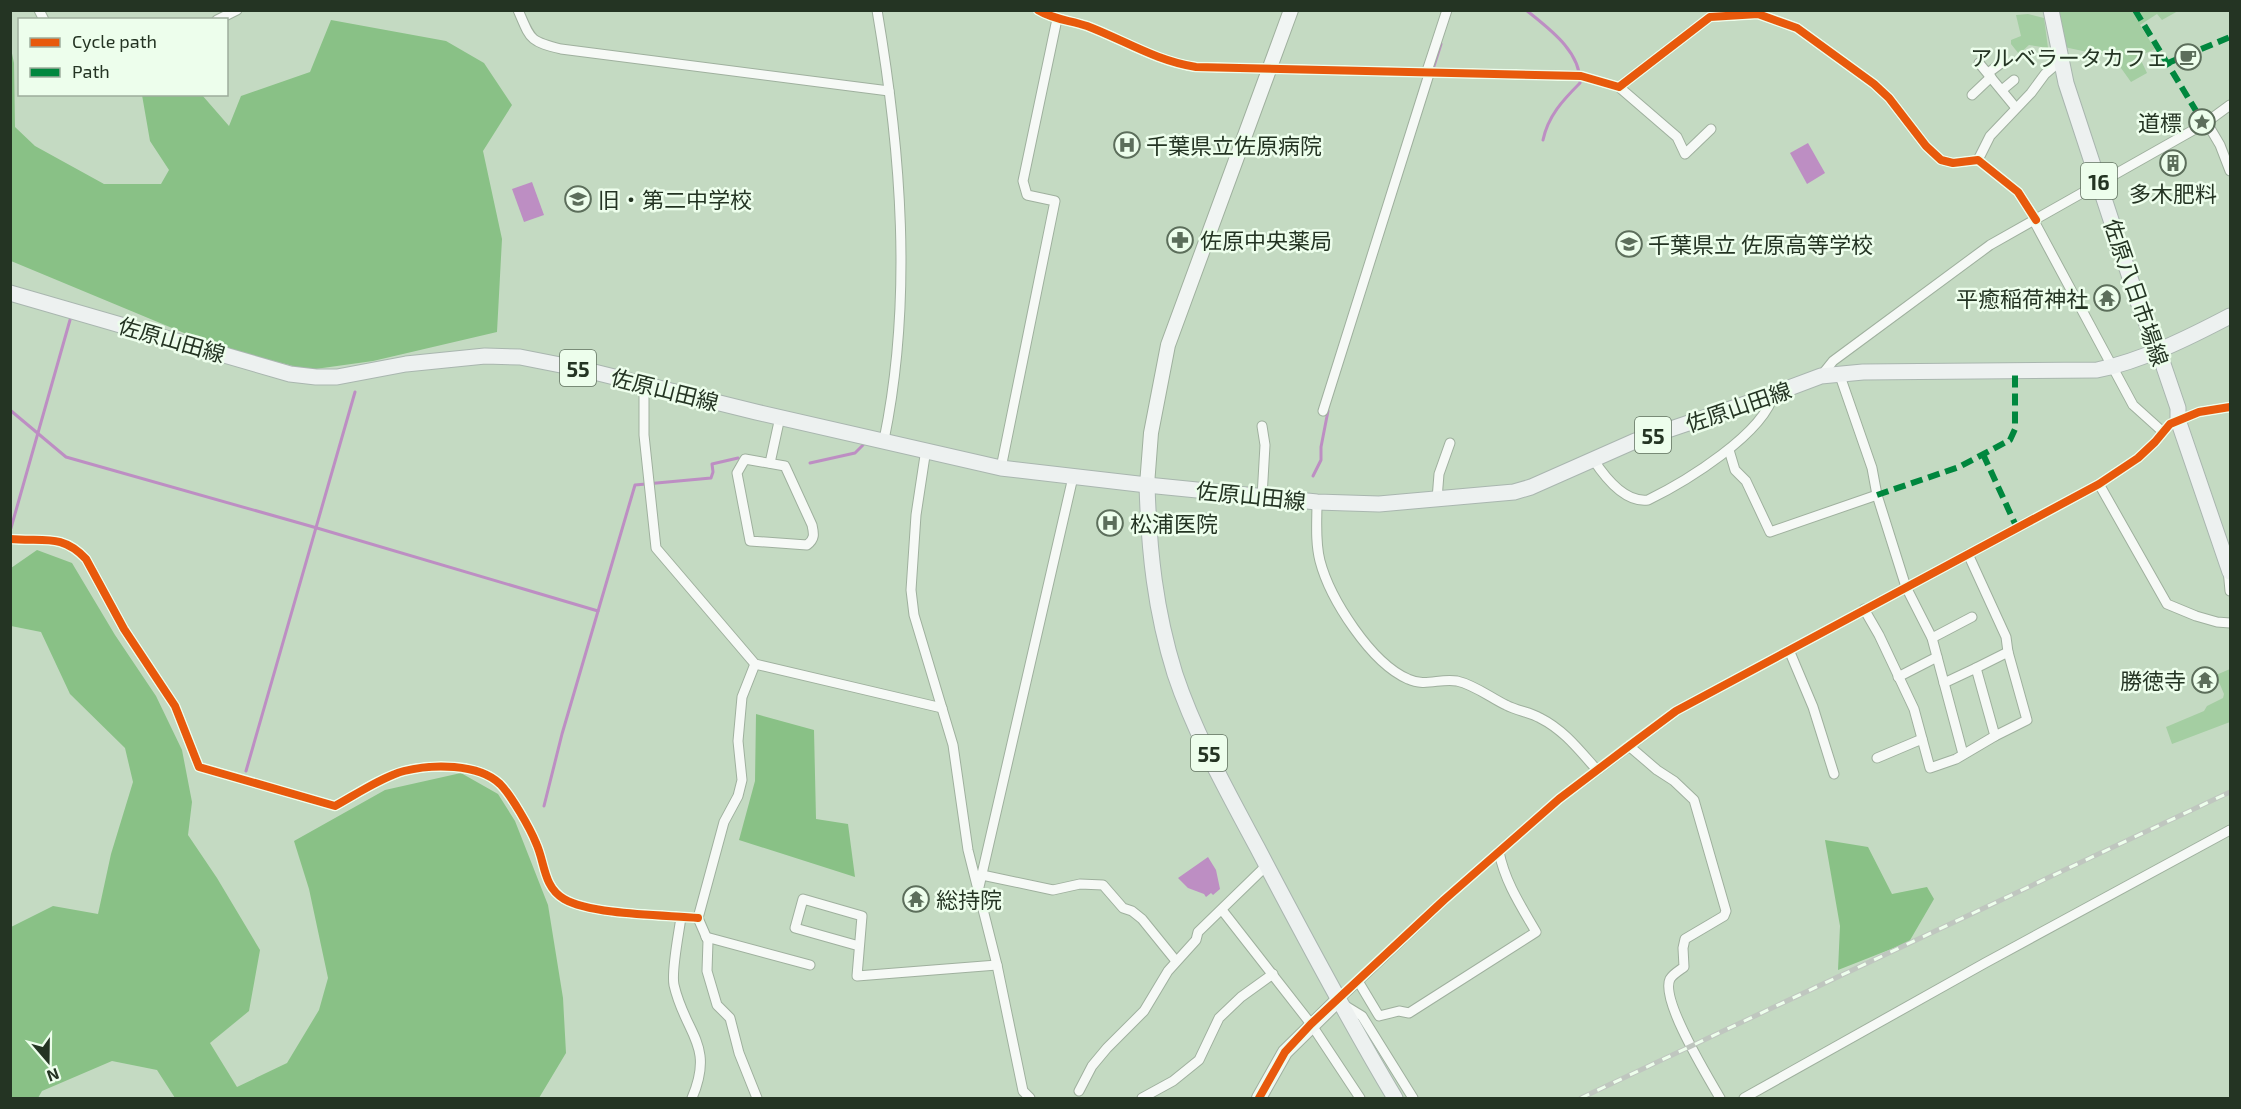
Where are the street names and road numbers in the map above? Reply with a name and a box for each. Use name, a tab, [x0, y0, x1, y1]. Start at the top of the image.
road number: 16	[2081, 163, 2117, 199]
street label: 佐原八日市場線	[2100, 215, 2174, 369]
street label: 佐原山田線	[116, 311, 228, 367]
road number: 55	[560, 350, 596, 386]
street label: 佐原山田線	[608, 363, 722, 415]
street label: 佐原山田線	[1682, 376, 1794, 436]
road number: 55	[1635, 417, 1671, 453]
street label: 佐原山田線	[1195, 476, 1307, 514]
road number: 55	[1191, 735, 1227, 771]

